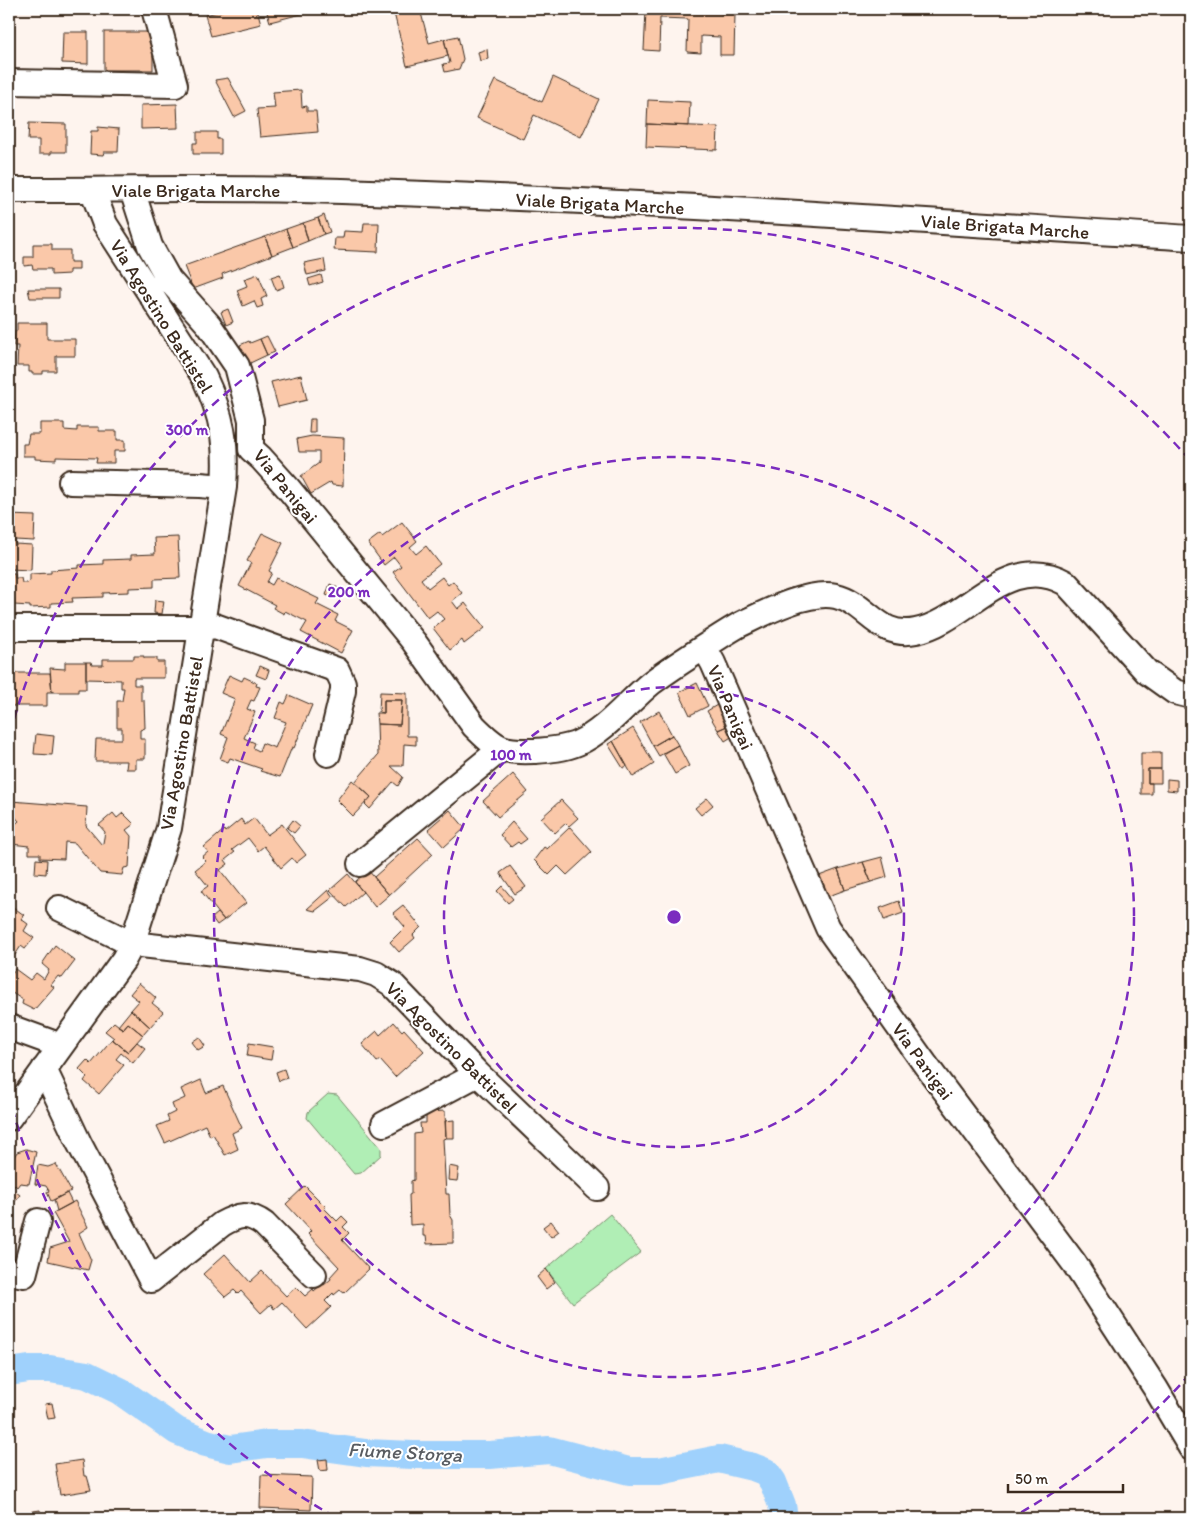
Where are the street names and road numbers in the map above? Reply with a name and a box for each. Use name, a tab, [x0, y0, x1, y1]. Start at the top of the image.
street label: Viale Brigata Marche	[112, 179, 280, 202]
street label: Viale Brigata Marche	[515, 188, 685, 219]
street label: Viale Brigata Marche	[920, 209, 1090, 244]
street label: Via Agostino Battistel	[105, 235, 219, 398]
street label: Via Panigai	[248, 444, 323, 528]
street label: Via Agostino Battistel	[155, 653, 208, 832]
street label: Via Panigai	[702, 661, 759, 753]
street label: Via Agostino Battistel	[381, 977, 523, 1118]
street label: Via Panigai	[887, 1018, 958, 1104]

